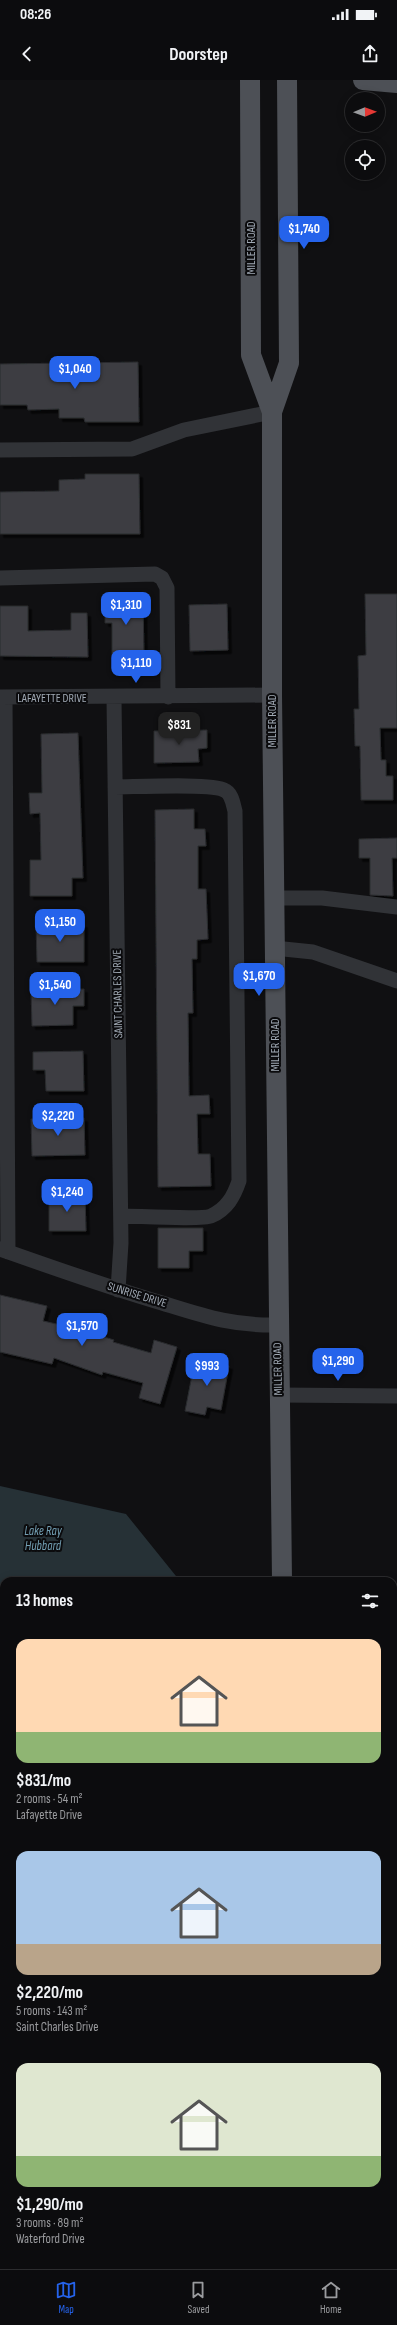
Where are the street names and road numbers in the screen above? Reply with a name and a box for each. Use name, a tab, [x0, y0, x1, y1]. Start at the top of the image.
street label: MILLER ROAD	[244, 221, 259, 275]
street label: LAFAYETTE DRIVE	[17, 691, 87, 706]
street label: MILLER ROAD	[265, 694, 280, 748]
street label: SAINT CHARLES DRIVE	[110, 949, 126, 1039]
street label: MILLER ROAD	[268, 1018, 283, 1072]
street label: SUNRISE DRIVE	[105, 1279, 169, 1311]
street label: MILLER ROAD	[270, 1342, 286, 1396]

